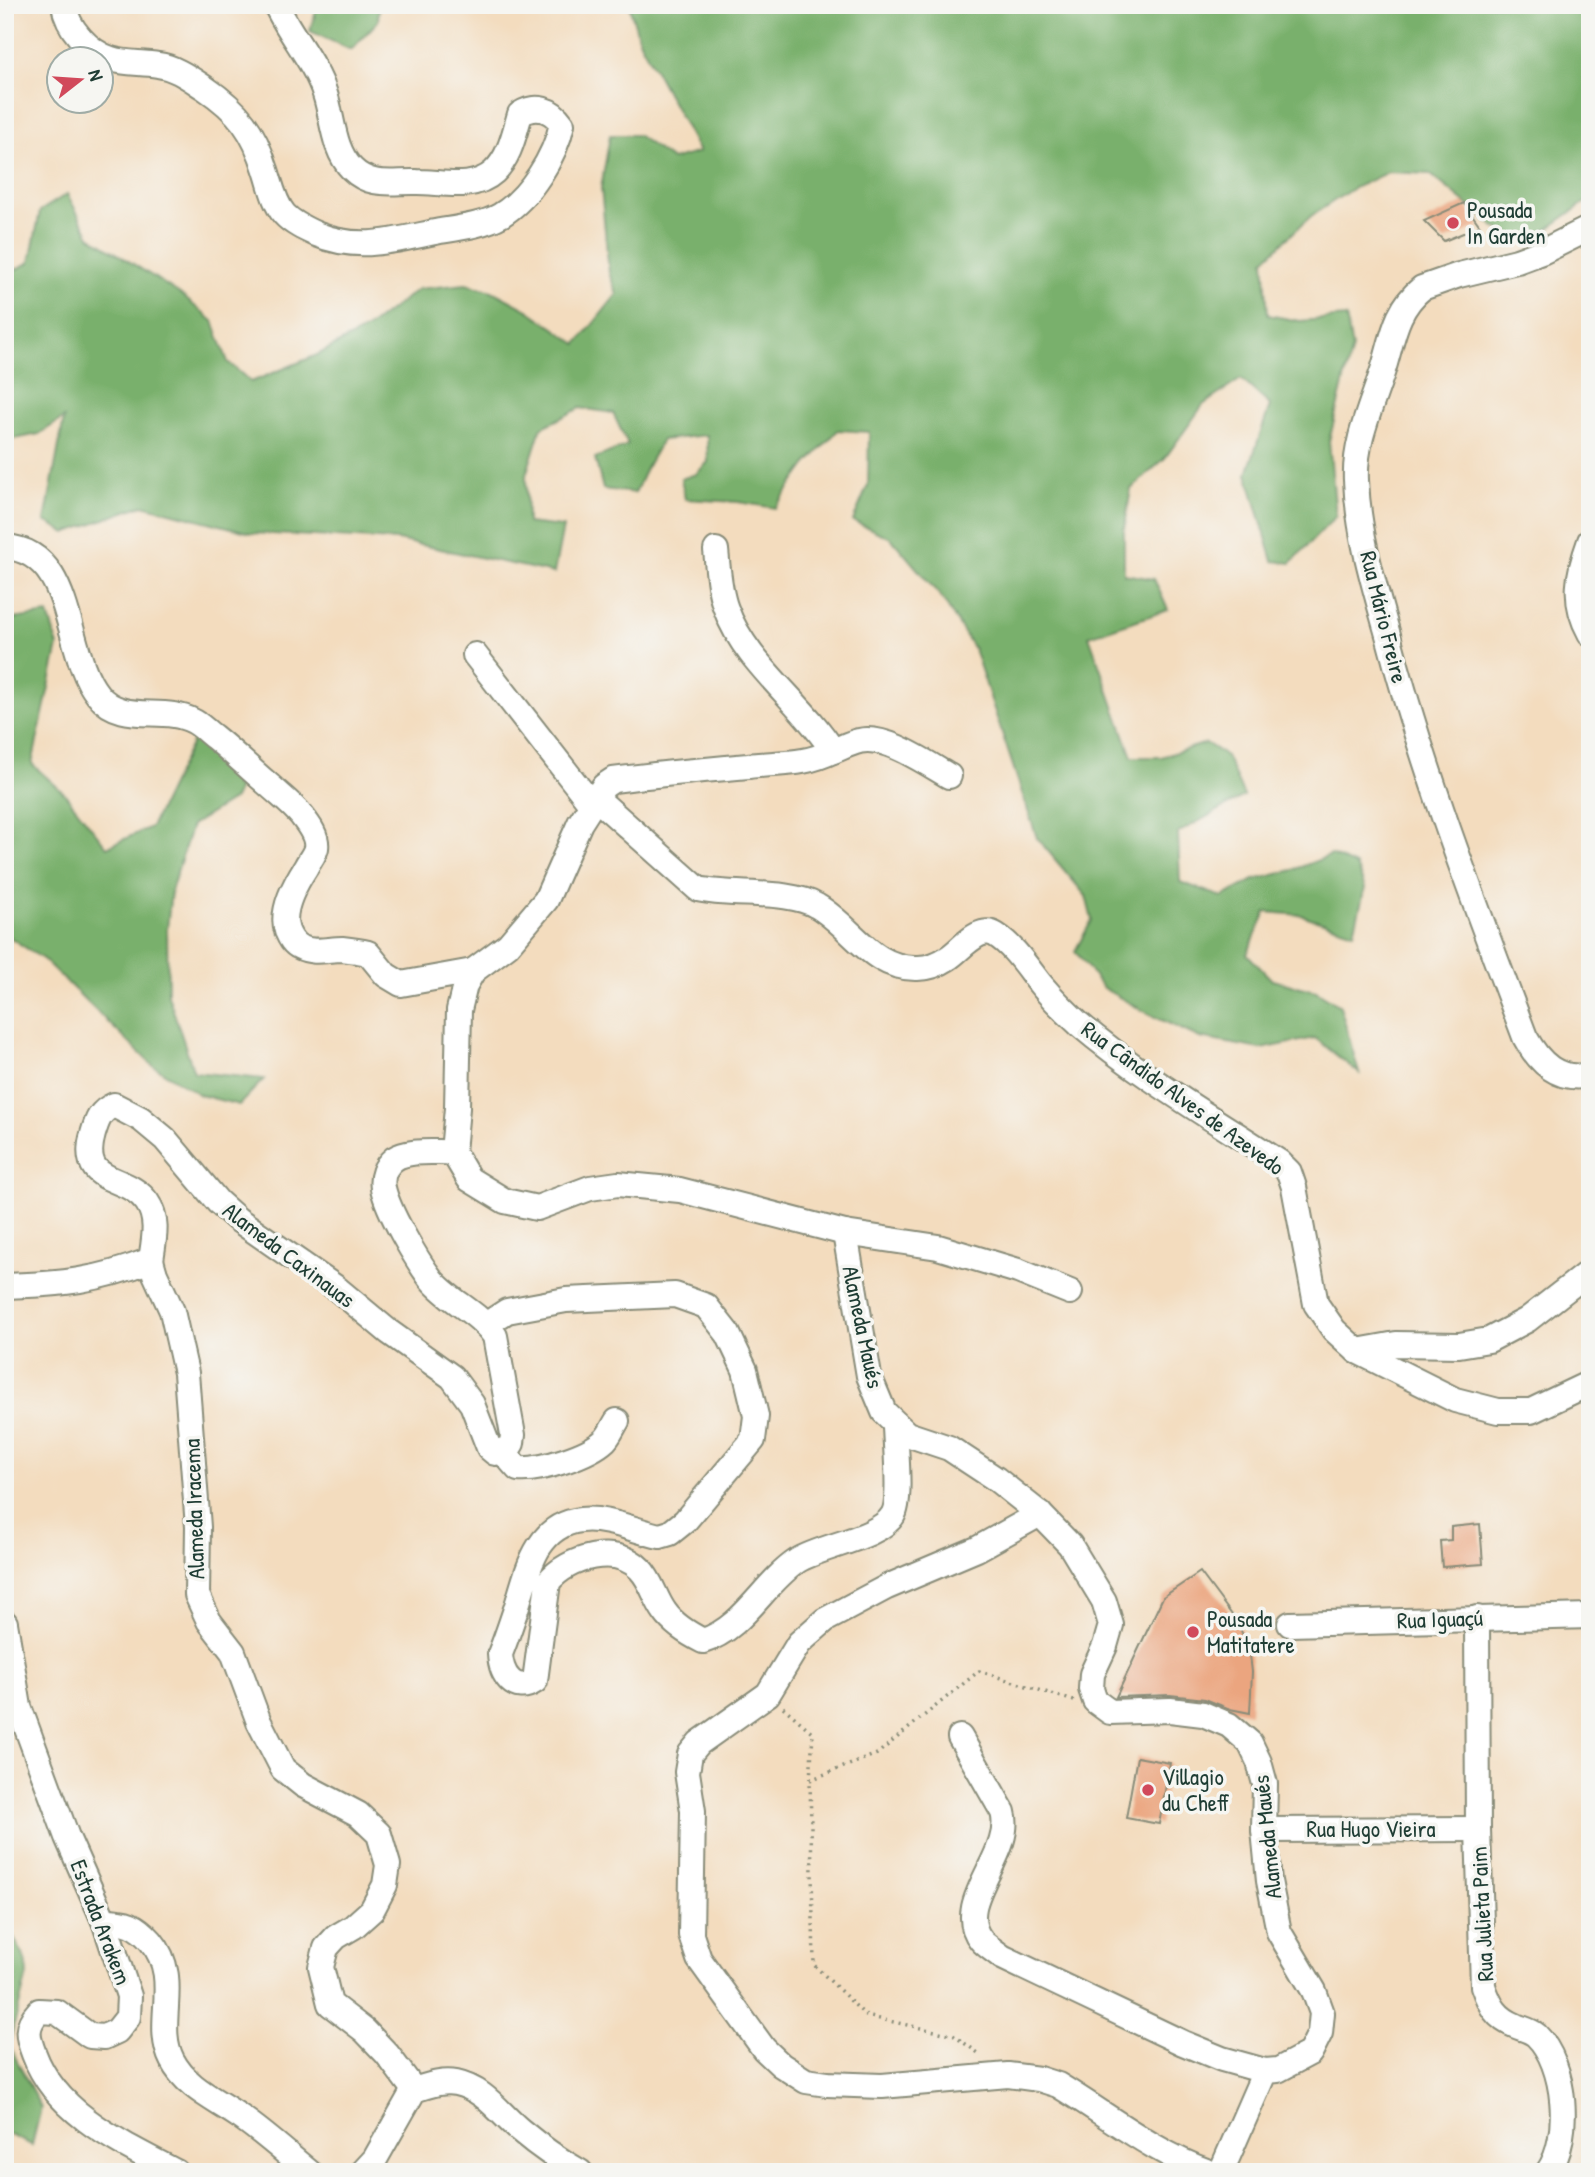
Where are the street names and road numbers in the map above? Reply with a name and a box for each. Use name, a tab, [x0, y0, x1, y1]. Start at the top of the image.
street label: Rua Mário Freire	[1353, 548, 1416, 686]
street label: Rua Cândido Alves de Azevedo	[1076, 1013, 1291, 1182]
street label: Alameda Caxinauas	[217, 1195, 362, 1315]
street label: Alameda Maués	[835, 1263, 892, 1391]
street label: Alameda Iracema	[176, 1438, 211, 1580]
street label: Rua Iguaçú	[1396, 1602, 1483, 1635]
street label: Alameda Maués	[1245, 1773, 1288, 1901]
street label: Rua Hugo Vieira	[1307, 1813, 1435, 1844]
street label: Rua Julieta Paim	[1462, 1846, 1501, 1982]
street label: Estrada Arakem	[63, 1855, 140, 1989]

